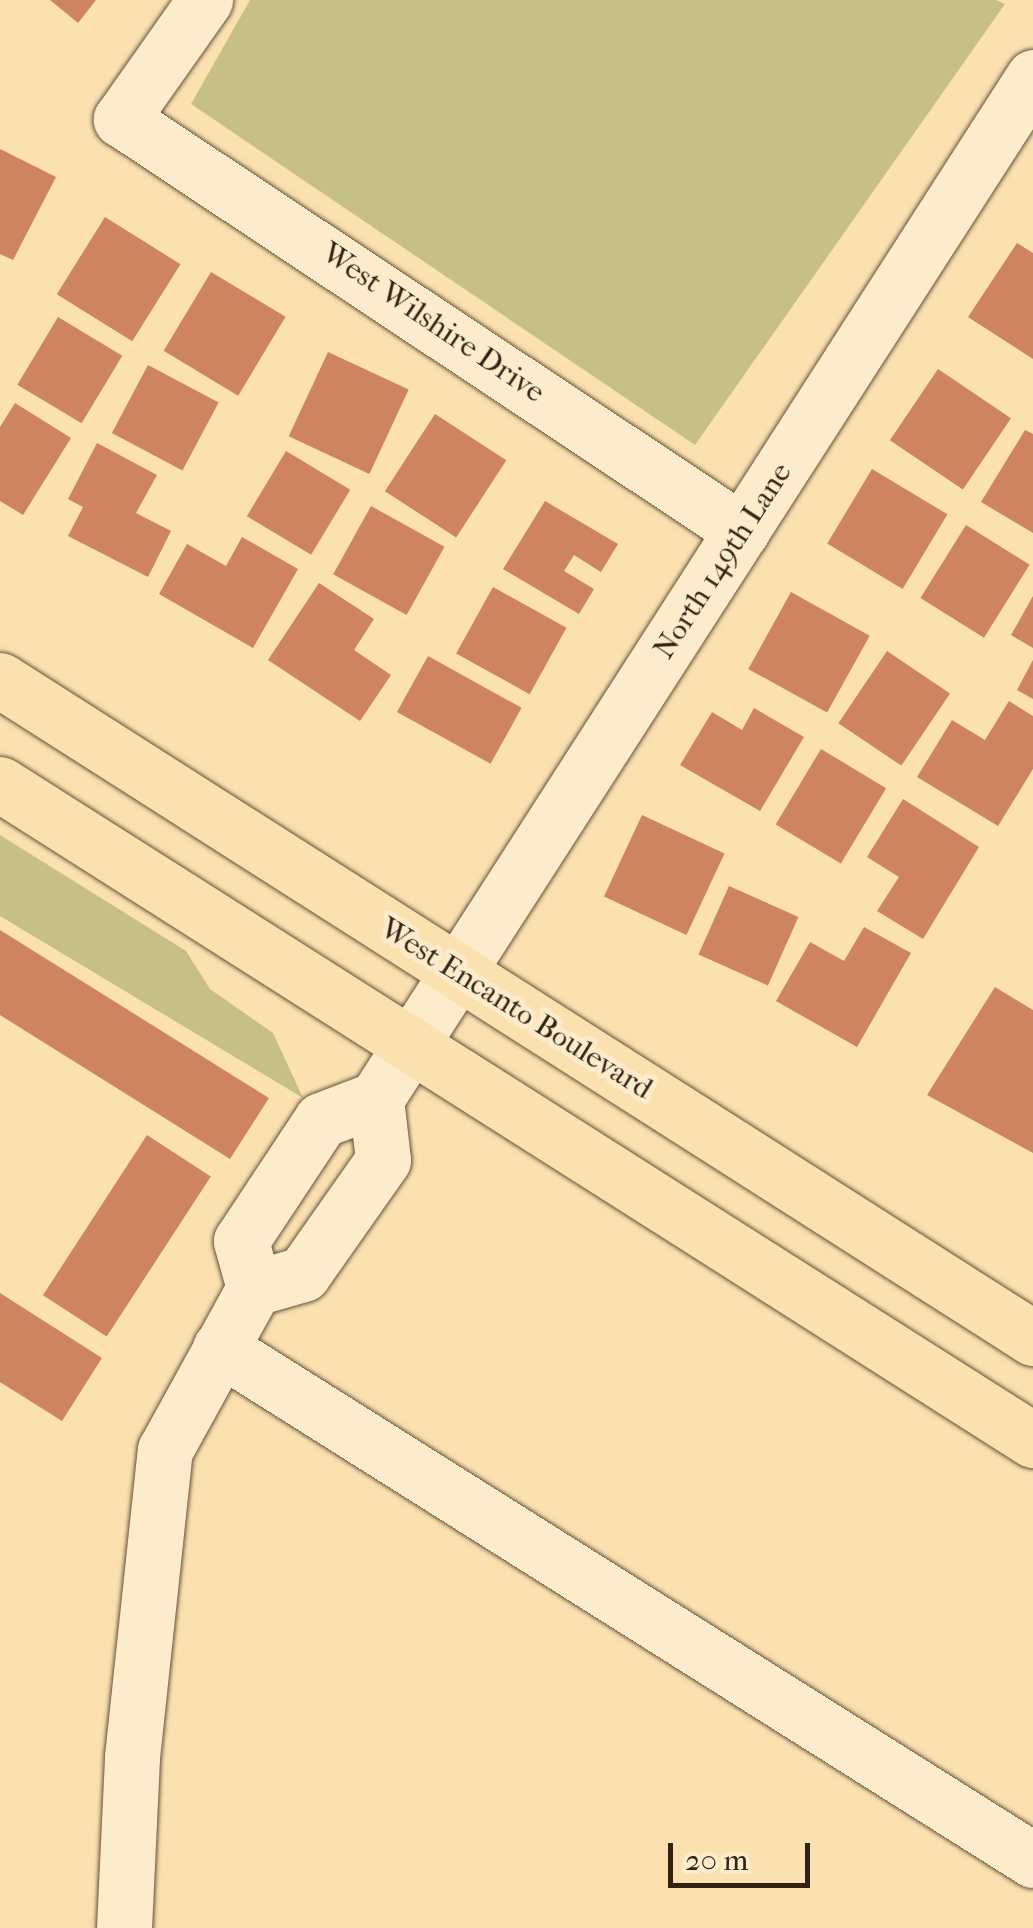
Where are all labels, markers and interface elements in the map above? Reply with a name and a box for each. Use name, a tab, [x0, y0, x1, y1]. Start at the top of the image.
street label: West Wilshire Drive	[315, 235, 551, 411]
street label: North 149th Lane	[646, 456, 800, 666]
street label: West Encanto Boulevard	[373, 911, 659, 1107]
scale bar	[673, 1823, 816, 1885]
text: 20 m	[685, 1843, 748, 1878]

